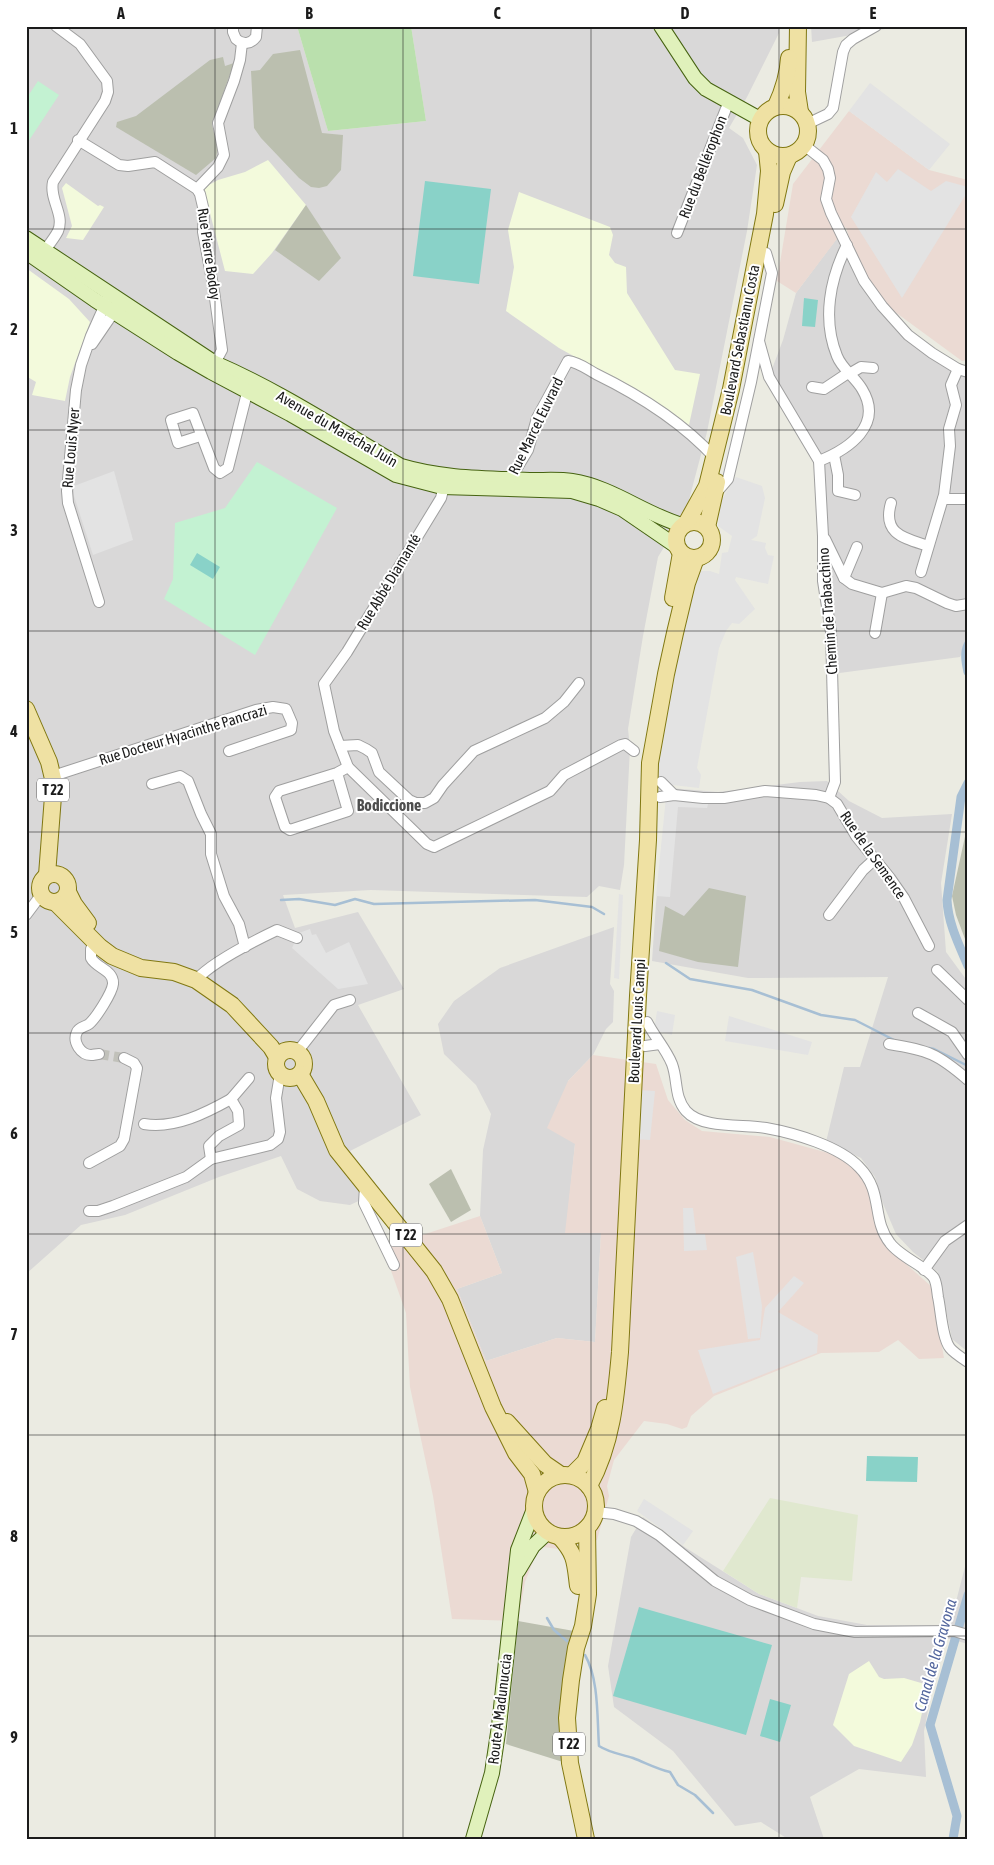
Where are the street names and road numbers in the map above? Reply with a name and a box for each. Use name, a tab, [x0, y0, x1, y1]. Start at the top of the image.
street label: Rue du Bellérophon	[675, 113, 730, 221]
street label: Rue Pierre Bodoy	[195, 207, 224, 301]
street label: Boulevard Sebastianu Costa	[717, 263, 762, 416]
street label: Rue Marcel Euvrard	[505, 374, 566, 477]
street label: Avenue du Maréchal Juin	[274, 387, 401, 470]
street label: Rue Louis Nyer	[59, 406, 83, 489]
street label: Rue Abbé Diamanté	[353, 531, 424, 633]
street label: Chemin de Trabacchino	[815, 547, 840, 675]
street label: Rue Docteur Hyacinthe Pancrazi	[97, 701, 269, 768]
road number: T 22	[37, 778, 69, 802]
street label: Rue de la Semence	[837, 808, 910, 902]
street label: Boulevard Louis Campi	[625, 958, 648, 1084]
road number: T 22	[390, 1224, 422, 1246]
street label: Route À Madunuccia	[484, 1652, 515, 1765]
road number: T 22	[553, 1732, 585, 1756]

